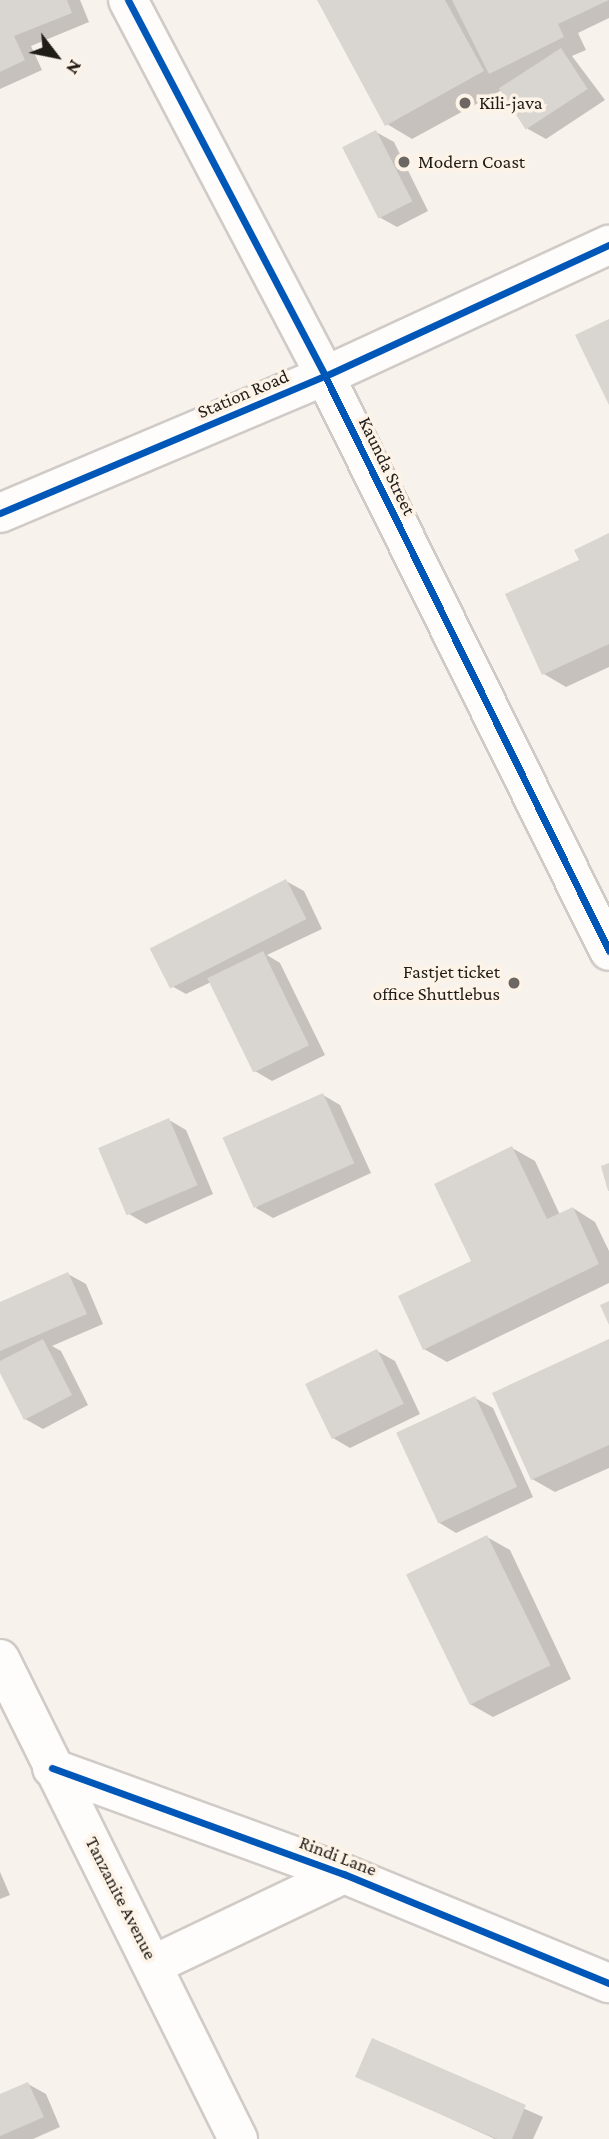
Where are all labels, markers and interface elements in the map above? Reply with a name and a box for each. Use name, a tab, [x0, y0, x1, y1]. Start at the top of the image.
north arrow	[21, 21, 91, 91]
text: N	[62, 56, 87, 78]
place label: Kili-java	[479, 92, 543, 114]
marker: Kili-java	[457, 95, 473, 111]
place label: Modern Coast	[418, 151, 525, 173]
marker: Modern Coast	[396, 154, 412, 170]
street label: Station Road	[194, 365, 292, 423]
street label: Kaunda Street	[353, 413, 421, 519]
place label: Fastjet ticket office Shuttlebus	[373, 961, 500, 1005]
marker: Fastjet ticket office Shuttlebus	[506, 975, 522, 991]
street label: Rindi Lane	[296, 1831, 380, 1881]
street label: Tanzanite Avenue	[80, 1833, 162, 1963]

